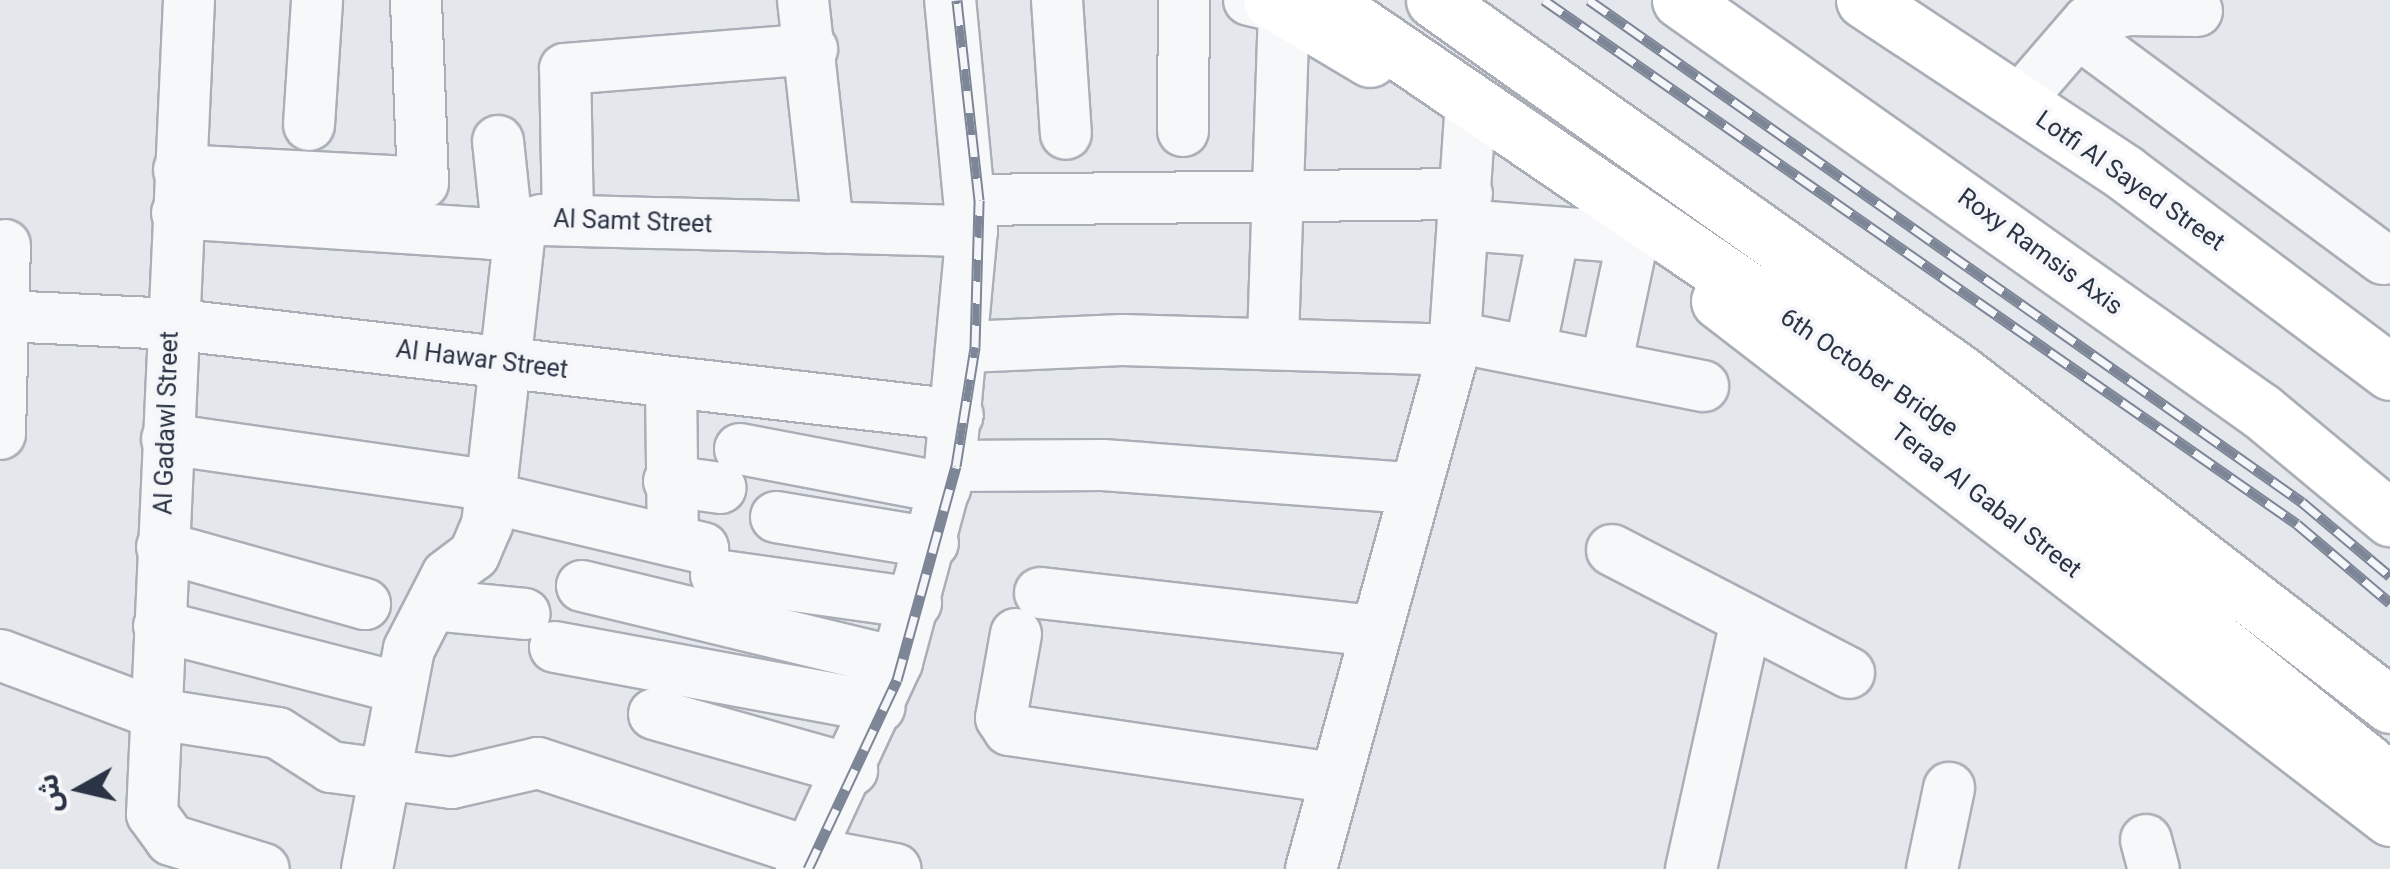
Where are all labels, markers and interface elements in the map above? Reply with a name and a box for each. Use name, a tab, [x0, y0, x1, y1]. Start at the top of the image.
street label: Lotfi Al Sayed Street	[2030, 104, 2230, 258]
street label: Roxy Ramsis Axis	[1952, 182, 2128, 322]
street label: Al Samt Street	[553, 204, 713, 240]
street label: 6th October Bridge	[1774, 302, 1964, 444]
street label: Al Gadawl Street	[149, 331, 185, 515]
street label: Al Hawar Street	[394, 335, 570, 385]
street label: Teraa Al Gabal Street	[1885, 417, 2087, 585]
north arrow	[30, 739, 130, 839]
text: ش	[31, 772, 69, 815]

